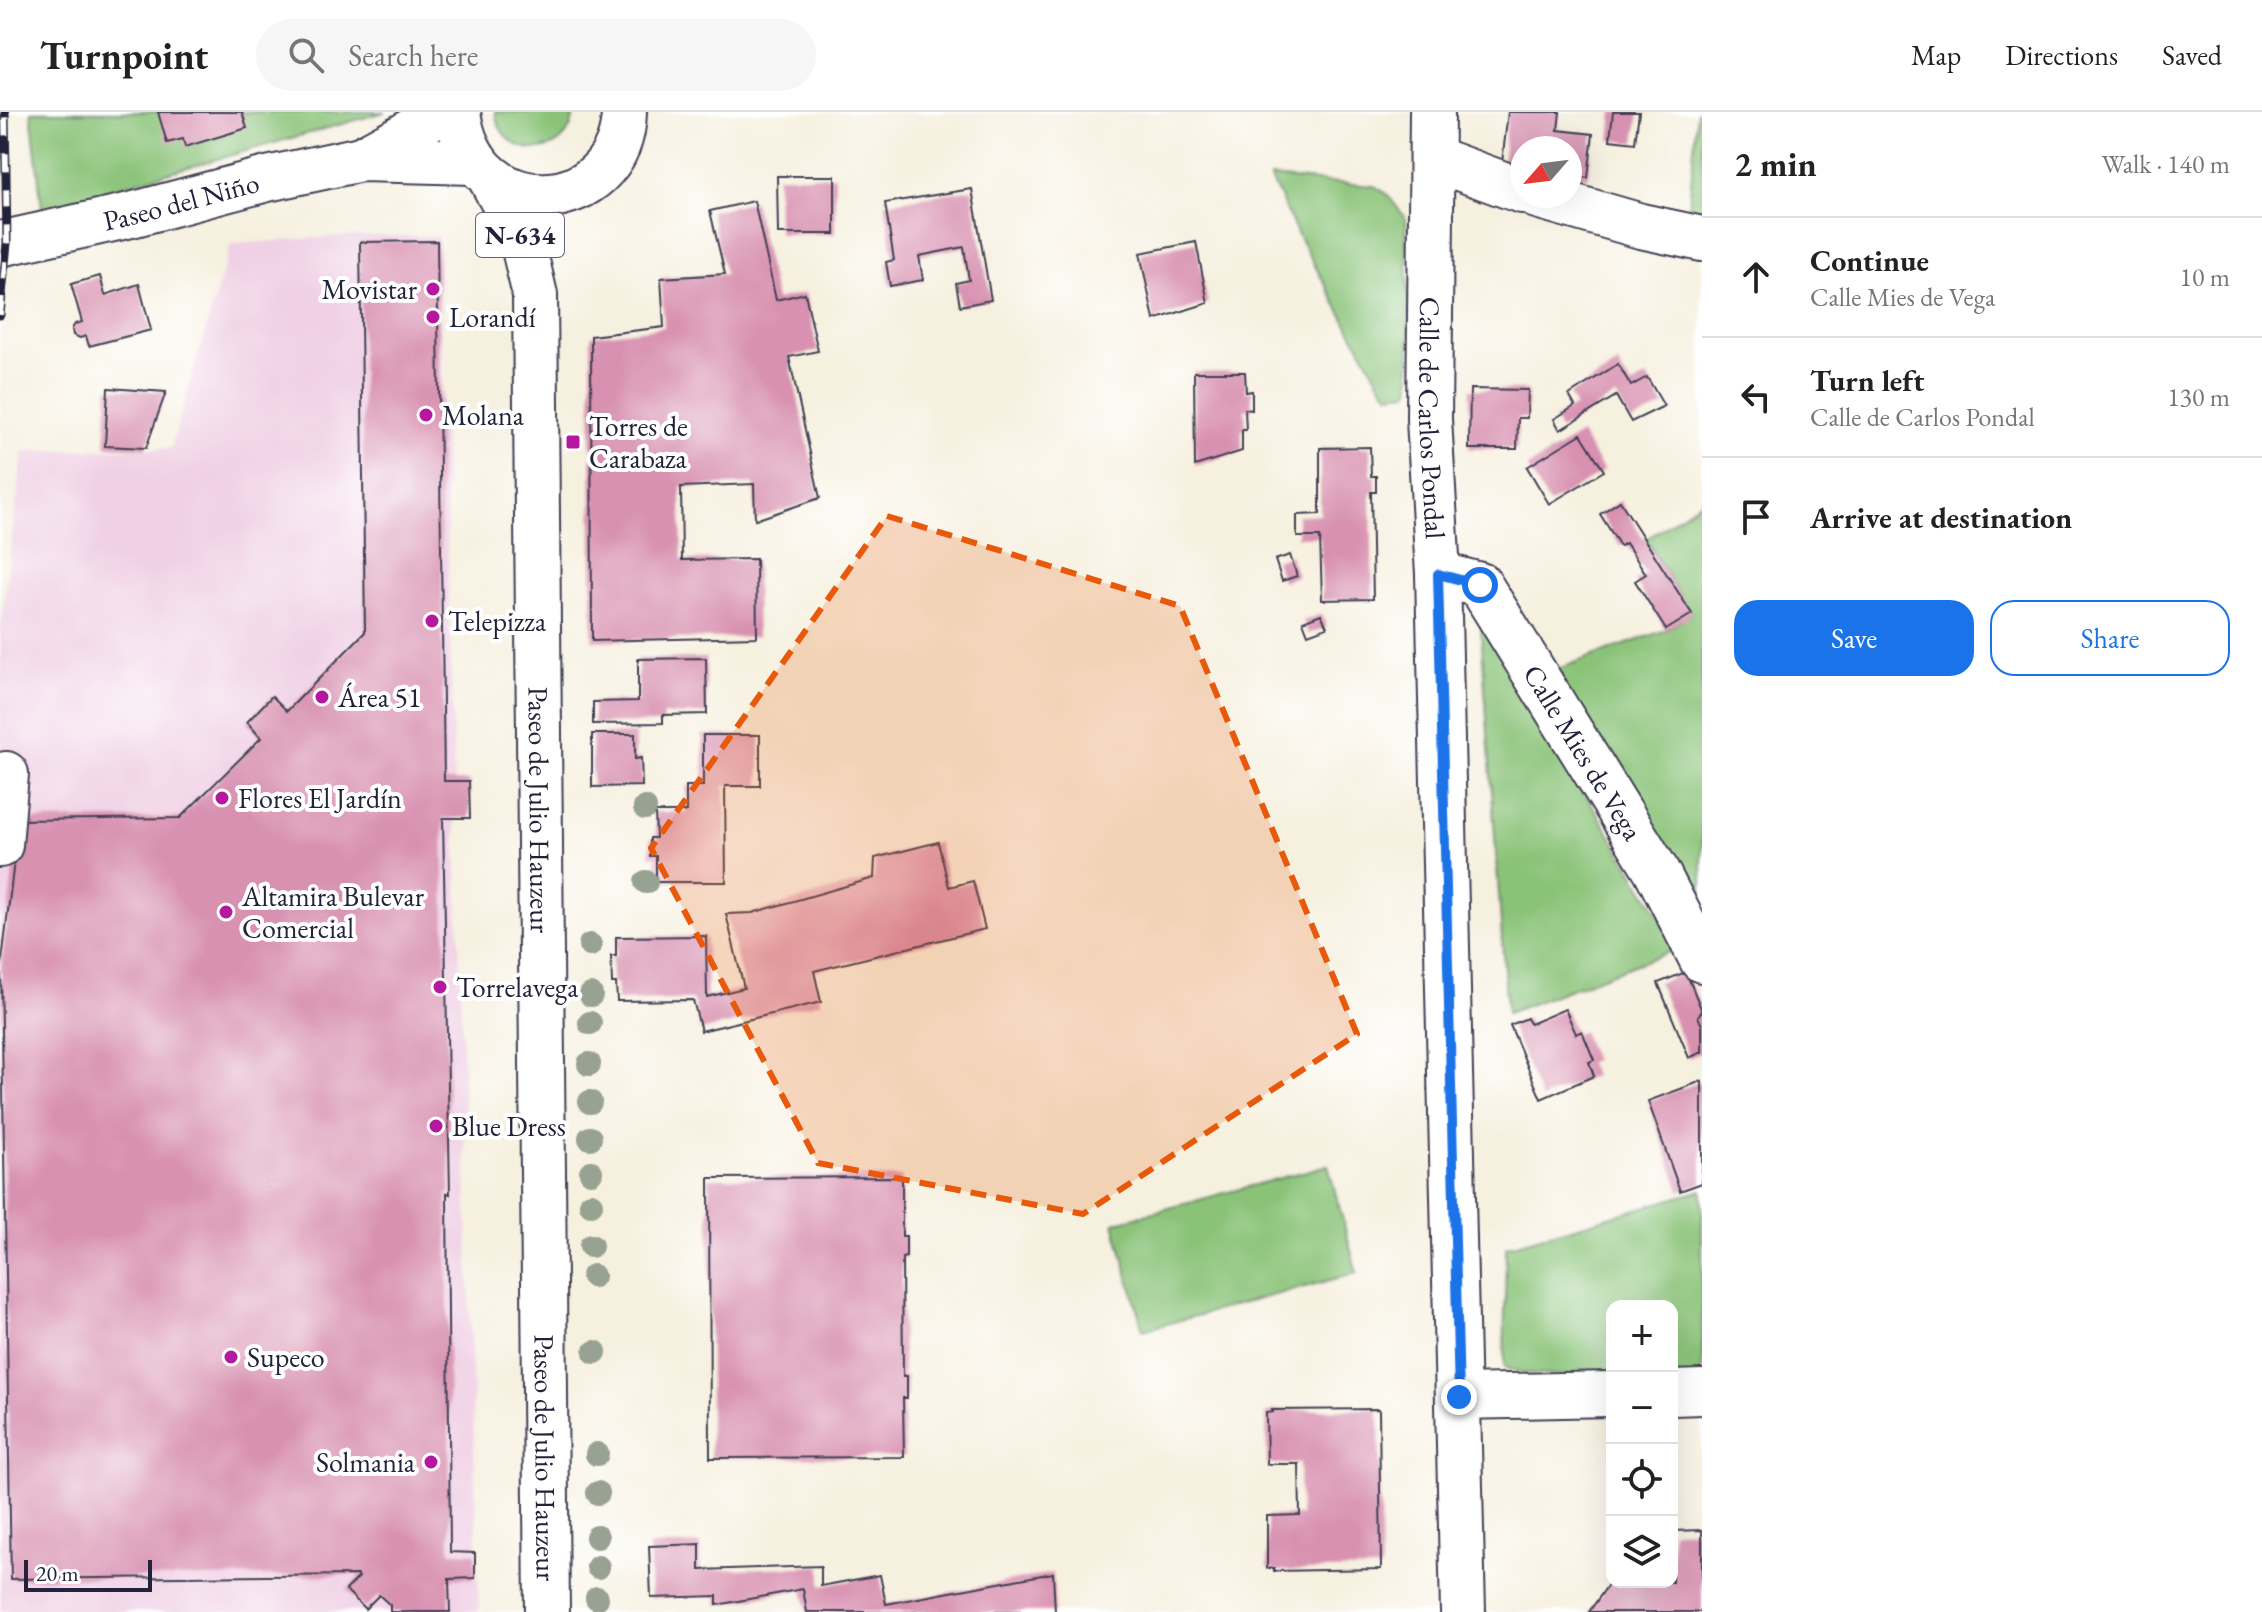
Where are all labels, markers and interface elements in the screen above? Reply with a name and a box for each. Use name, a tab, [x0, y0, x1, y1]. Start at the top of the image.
search box	[256, 19, 816, 91]
text: Turnpoint	[40, 31, 208, 80]
icon: search	[284, 33, 328, 77]
text: Search here	[348, 36, 479, 75]
text: Map	[1911, 37, 1961, 73]
text: Directions	[2005, 37, 2118, 73]
text: Saved	[2162, 37, 2222, 73]
north arrow	[1510, 136, 1582, 208]
text: 2 min	[1734, 142, 1817, 186]
text: Walk · 140 m	[2102, 147, 2230, 181]
street label: Paseo del Niño	[100, 164, 263, 239]
road number: N-634	[476, 213, 564, 257]
text: Continue	[1810, 241, 1929, 280]
icon: ahead	[1734, 255, 1778, 299]
text: 10 m	[2180, 260, 2230, 294]
place label: Movistar	[321, 271, 418, 307]
marker: Movistar	[424, 280, 442, 298]
text: Calle Mies de Vega	[1810, 280, 1995, 314]
street label: Calle de Carlos Pondal	[1411, 297, 1454, 540]
place label: Lorandí	[449, 299, 536, 335]
marker: Lorandí	[424, 308, 442, 326]
text: Turn left	[1810, 361, 1924, 400]
icon: left	[1734, 375, 1778, 419]
text: 130 m	[2167, 380, 2230, 414]
place label: Molana	[442, 397, 525, 433]
text: Calle de Carlos Pondal	[1810, 400, 2035, 434]
marker: Molana	[417, 406, 435, 424]
place label: Torres de Carabaza	[589, 408, 688, 476]
marker: Torres de Carabaza	[564, 433, 582, 451]
icon: arrive	[1734, 495, 1778, 539]
text: Arrive at destination	[1810, 498, 2072, 537]
route start	[1462, 567, 1498, 603]
button: Save	[1734, 600, 1974, 676]
button: Share	[1990, 600, 2230, 676]
place label: Telepizza	[448, 603, 547, 639]
marker: Telepizza	[423, 612, 441, 630]
street label: Calle Mies de Vega	[1515, 658, 1652, 847]
place label: Área 51	[337, 679, 421, 715]
street label: Paseo de Julio Hauzeur	[521, 686, 559, 934]
marker: Área 51	[313, 688, 331, 706]
place label: Flores El Jardín	[238, 780, 402, 816]
marker: Flores El Jardín	[213, 789, 231, 807]
place label: Altamira Bulevar Comercial	[241, 878, 425, 946]
marker: Altamira Bulevar Comercial	[217, 903, 235, 921]
place label: Torrelavega	[456, 969, 579, 1005]
marker: Torrelavega	[431, 978, 449, 996]
place label: Blue Dress	[452, 1108, 566, 1144]
marker: Blue Dress	[427, 1117, 445, 1135]
map controls	[1606, 1300, 1678, 1588]
button: +	[1606, 1300, 1678, 1372]
street label: Paseo de Julio Hauzeur	[526, 1334, 565, 1582]
place label: Supeco	[247, 1339, 325, 1375]
marker: Supeco	[222, 1348, 240, 1366]
button: −	[1606, 1372, 1678, 1444]
route end	[1441, 1379, 1477, 1415]
place label: Solmania	[316, 1444, 416, 1480]
button: locate	[1606, 1444, 1678, 1516]
marker: Solmania	[422, 1453, 440, 1471]
button: layers	[1606, 1516, 1678, 1588]
scale bar	[24, 1556, 152, 1592]
text: 20 m	[36, 1559, 79, 1588]

